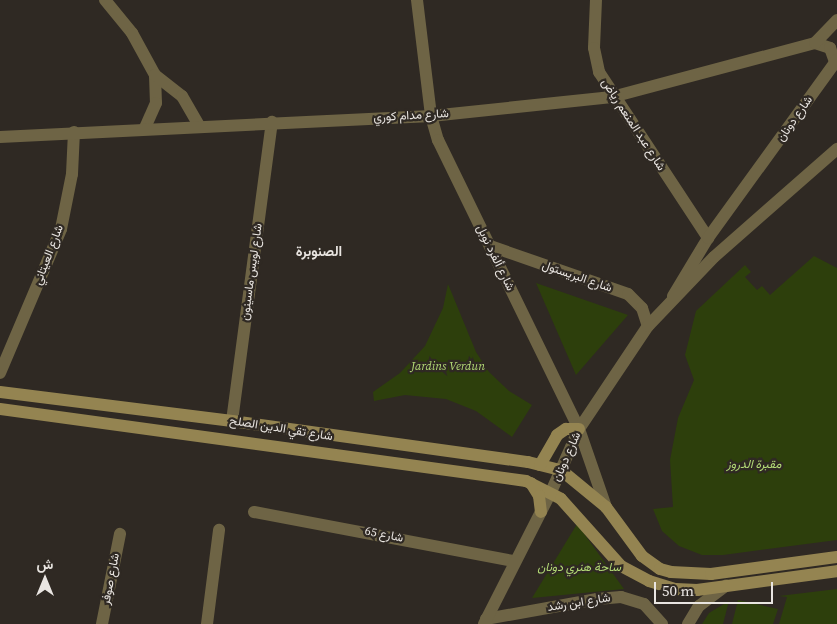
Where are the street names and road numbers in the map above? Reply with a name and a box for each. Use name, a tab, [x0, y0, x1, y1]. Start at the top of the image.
street label: شارع عبد المنعم رياض	[598, 76, 668, 174]
street label: شارع دونان	[774, 93, 816, 145]
street label: شارع مدام كوري	[373, 107, 449, 125]
street label: شارع لويس ماسينون	[238, 222, 266, 322]
street label: شارع العيتاني	[31, 223, 67, 287]
street label: شارع ألفرد نوبل	[473, 223, 517, 293]
street label: شارع البريستول	[540, 258, 614, 296]
street label: شارع تقي الدين الصلح	[228, 414, 334, 444]
street label: شارع دونان	[550, 430, 584, 484]
street label: شارع 65	[364, 524, 404, 546]
street label: شارع صوفر	[99, 552, 123, 606]
street label: شارع ابن رشد	[546, 591, 612, 615]

